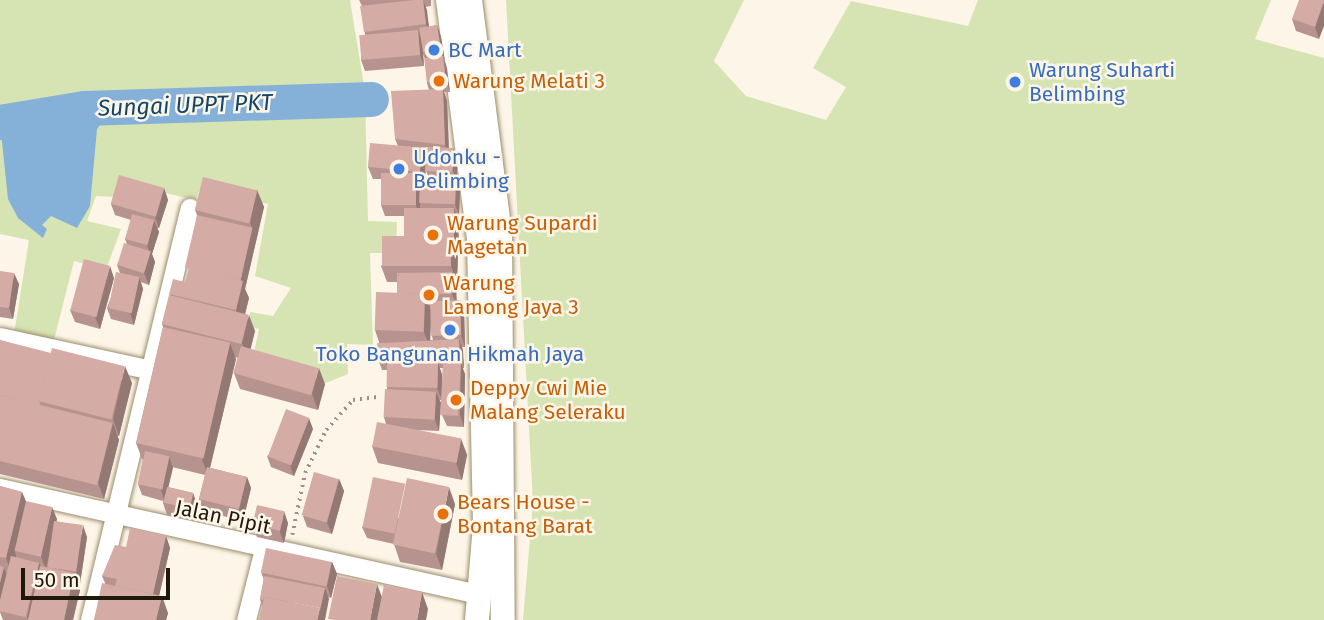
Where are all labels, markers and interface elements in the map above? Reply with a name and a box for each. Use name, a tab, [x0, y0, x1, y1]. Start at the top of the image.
place label: BC Mart	[448, 37, 522, 63]
marker: BC Mart	[426, 42, 442, 58]
place label: Warung Suharti Belimbing	[1029, 57, 1175, 107]
place label: Warung Melati 3	[453, 68, 605, 94]
marker: Warung Melati 3	[431, 73, 447, 89]
marker: Warung Suharti Belimbing	[1007, 74, 1023, 90]
water label: Sungai UPPT PKT	[97, 88, 273, 122]
place label: Udonku - Belimbing	[413, 144, 509, 194]
marker: Udonku - Belimbing	[391, 161, 407, 177]
place label: Warung Supardi Magetan	[447, 210, 598, 260]
marker: Warung Supardi Magetan	[425, 227, 441, 243]
place label: Warung Lamong Jaya 3	[443, 270, 579, 320]
marker: Warung Lamong Jaya 3	[421, 287, 437, 303]
marker: Toko Bangunan Hikmah Jaya	[442, 322, 458, 338]
place label: Toko Bangunan Hikmah Jaya	[316, 341, 584, 367]
place label: Deppy Cwi Mie Malang Seleraku	[470, 375, 626, 425]
marker: Deppy Cwi Mie Malang Seleraku	[448, 392, 464, 408]
place label: Bears House - Bontang Barat	[457, 489, 593, 539]
street label: Jalan Pipit	[173, 495, 273, 539]
marker: Bears House - Bontang Barat	[435, 506, 451, 522]
scale bar	[24, 554, 173, 598]
text: 50 m	[34, 567, 80, 593]

